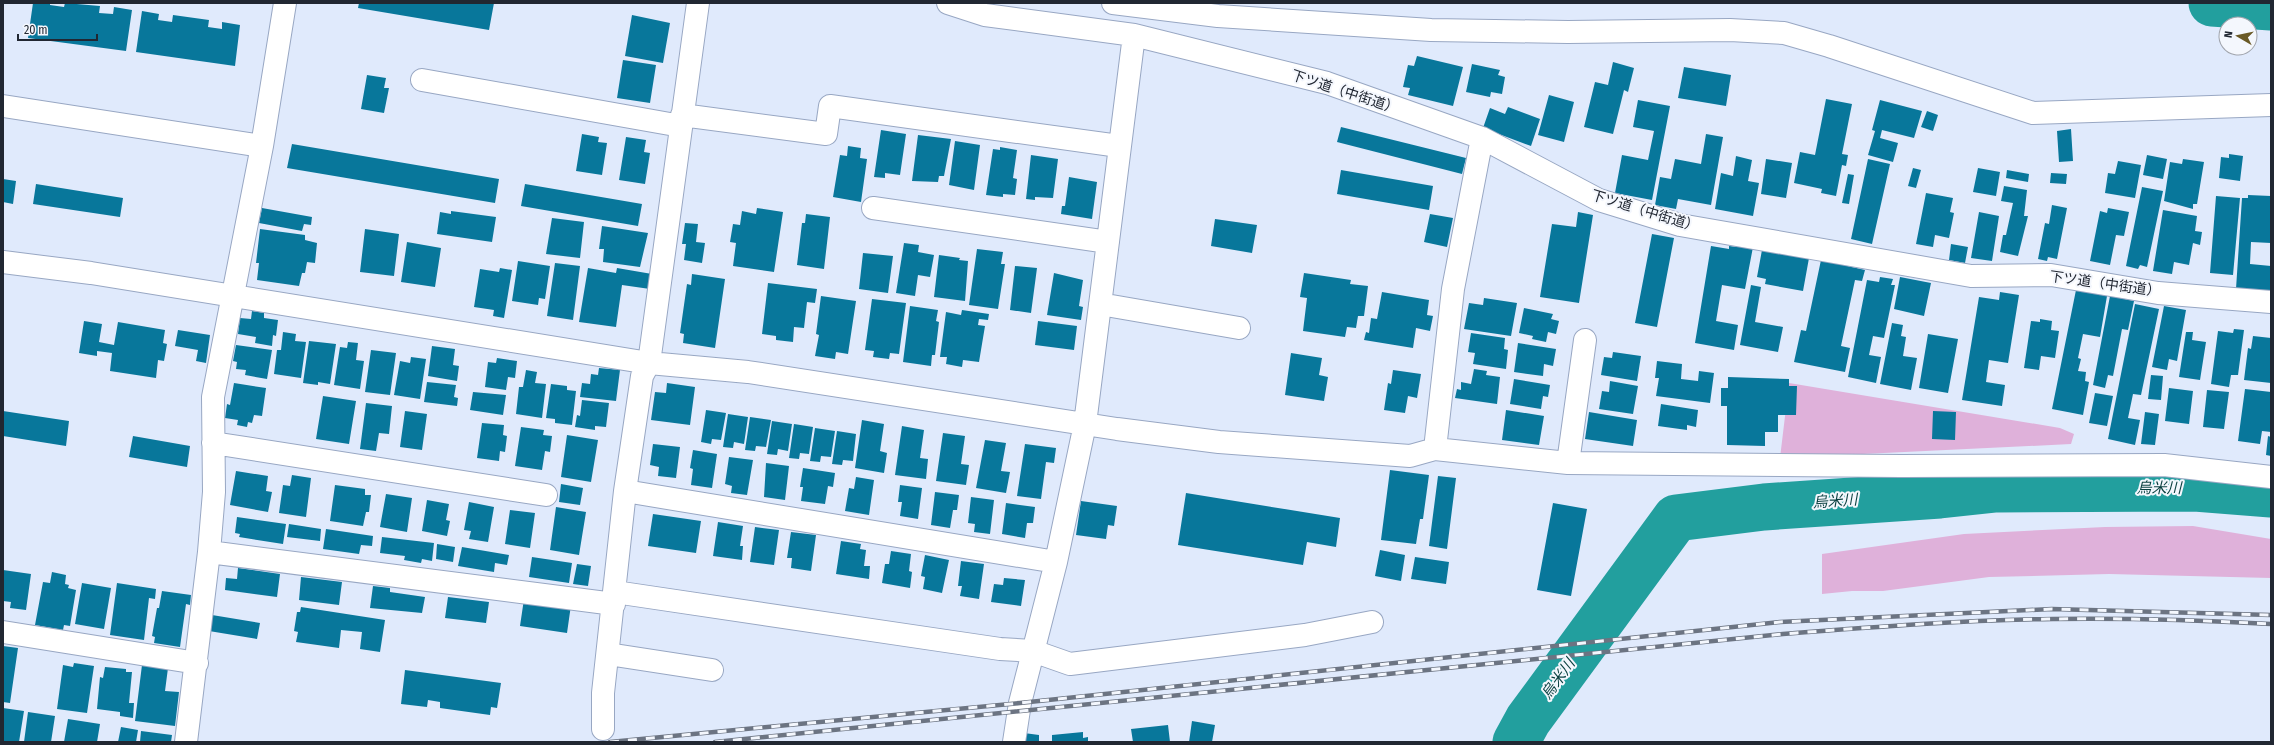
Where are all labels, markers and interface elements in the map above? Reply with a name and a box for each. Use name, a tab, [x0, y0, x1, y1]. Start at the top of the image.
scale bar	[18, 16, 97, 42]
north arrow	[2218, 16, 2258, 56]
text: 20 m	[24, 23, 48, 37]
text: N	[2222, 30, 2236, 39]
street label: 下ツ道（中街道）	[1289, 67, 1401, 117]
street label: 下ツ道（中街道）	[1589, 186, 1701, 236]
street label: 下ツ道（中街道）	[2048, 268, 2162, 300]
water label: 烏米川	[2136, 479, 2183, 497]
water label: 烏米川	[1812, 490, 1860, 512]
water label: 烏米川	[1537, 654, 1580, 702]

